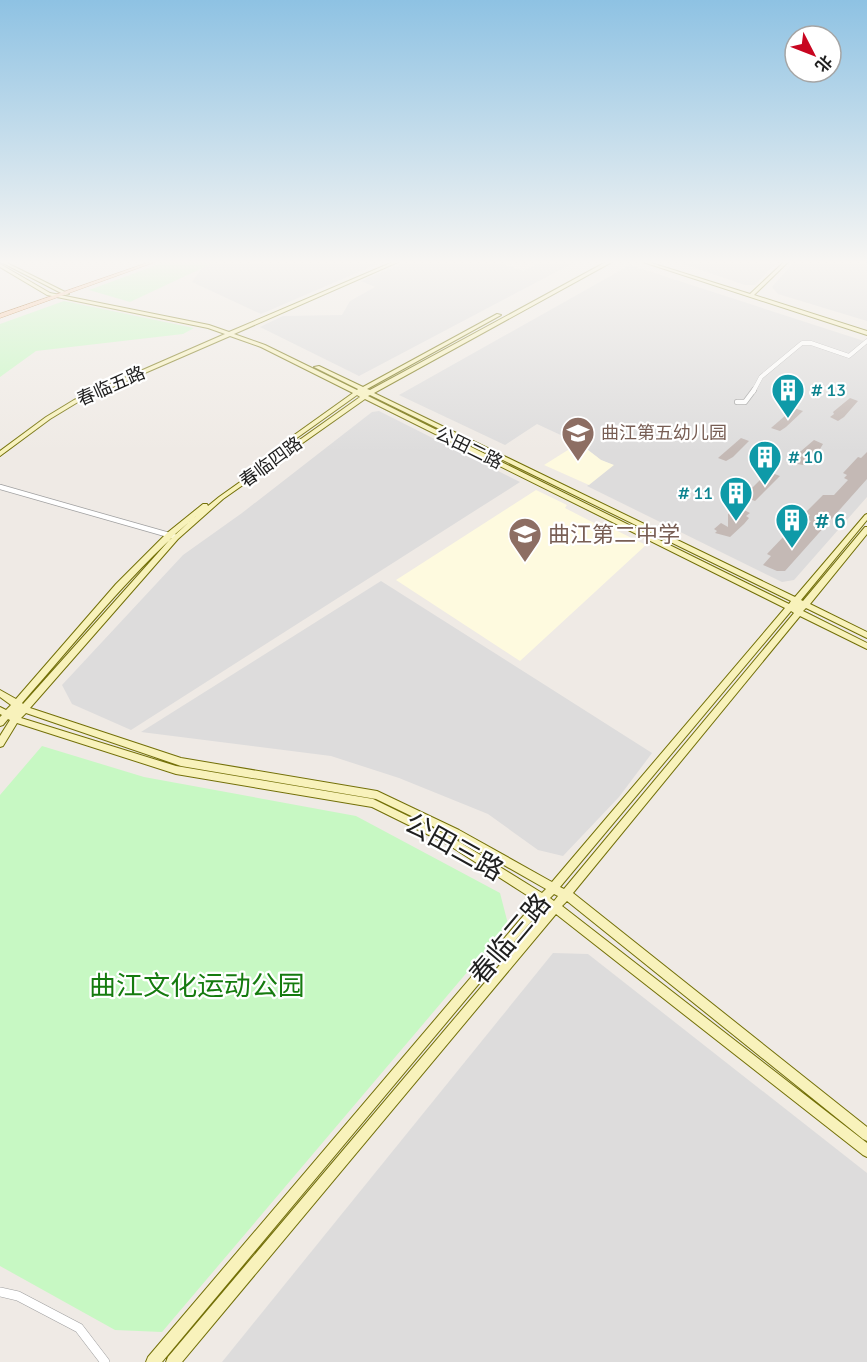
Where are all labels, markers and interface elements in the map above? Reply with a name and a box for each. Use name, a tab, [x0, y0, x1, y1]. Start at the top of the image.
north arrow	[783, 24, 843, 84]
text: 北	[811, 51, 836, 76]
street label: 春临五路	[74, 361, 148, 411]
building icon: # 13	[770, 372, 806, 419]
place label: # 13	[811, 379, 846, 401]
school or university icon: 曲江第五幼儿园	[560, 415, 596, 462]
street label: 公田二路	[432, 422, 506, 474]
place label: 曲江第五幼儿园	[601, 422, 727, 444]
street label: 春临四路	[235, 432, 307, 492]
building icon: # 10	[747, 439, 783, 486]
place label: # 10	[788, 446, 823, 468]
building icon: # 11	[718, 475, 754, 522]
place label: # 11	[678, 482, 713, 504]
building icon: # 6	[774, 502, 810, 549]
place label: # 6	[815, 507, 846, 534]
school or university icon: 曲江第二中学	[507, 516, 543, 563]
place label: 曲江第二中学	[548, 521, 680, 548]
street label: 公田三路	[399, 807, 509, 888]
street label: 春临三路	[463, 887, 558, 991]
park label: 曲江文化运动公园	[89, 970, 305, 1003]

